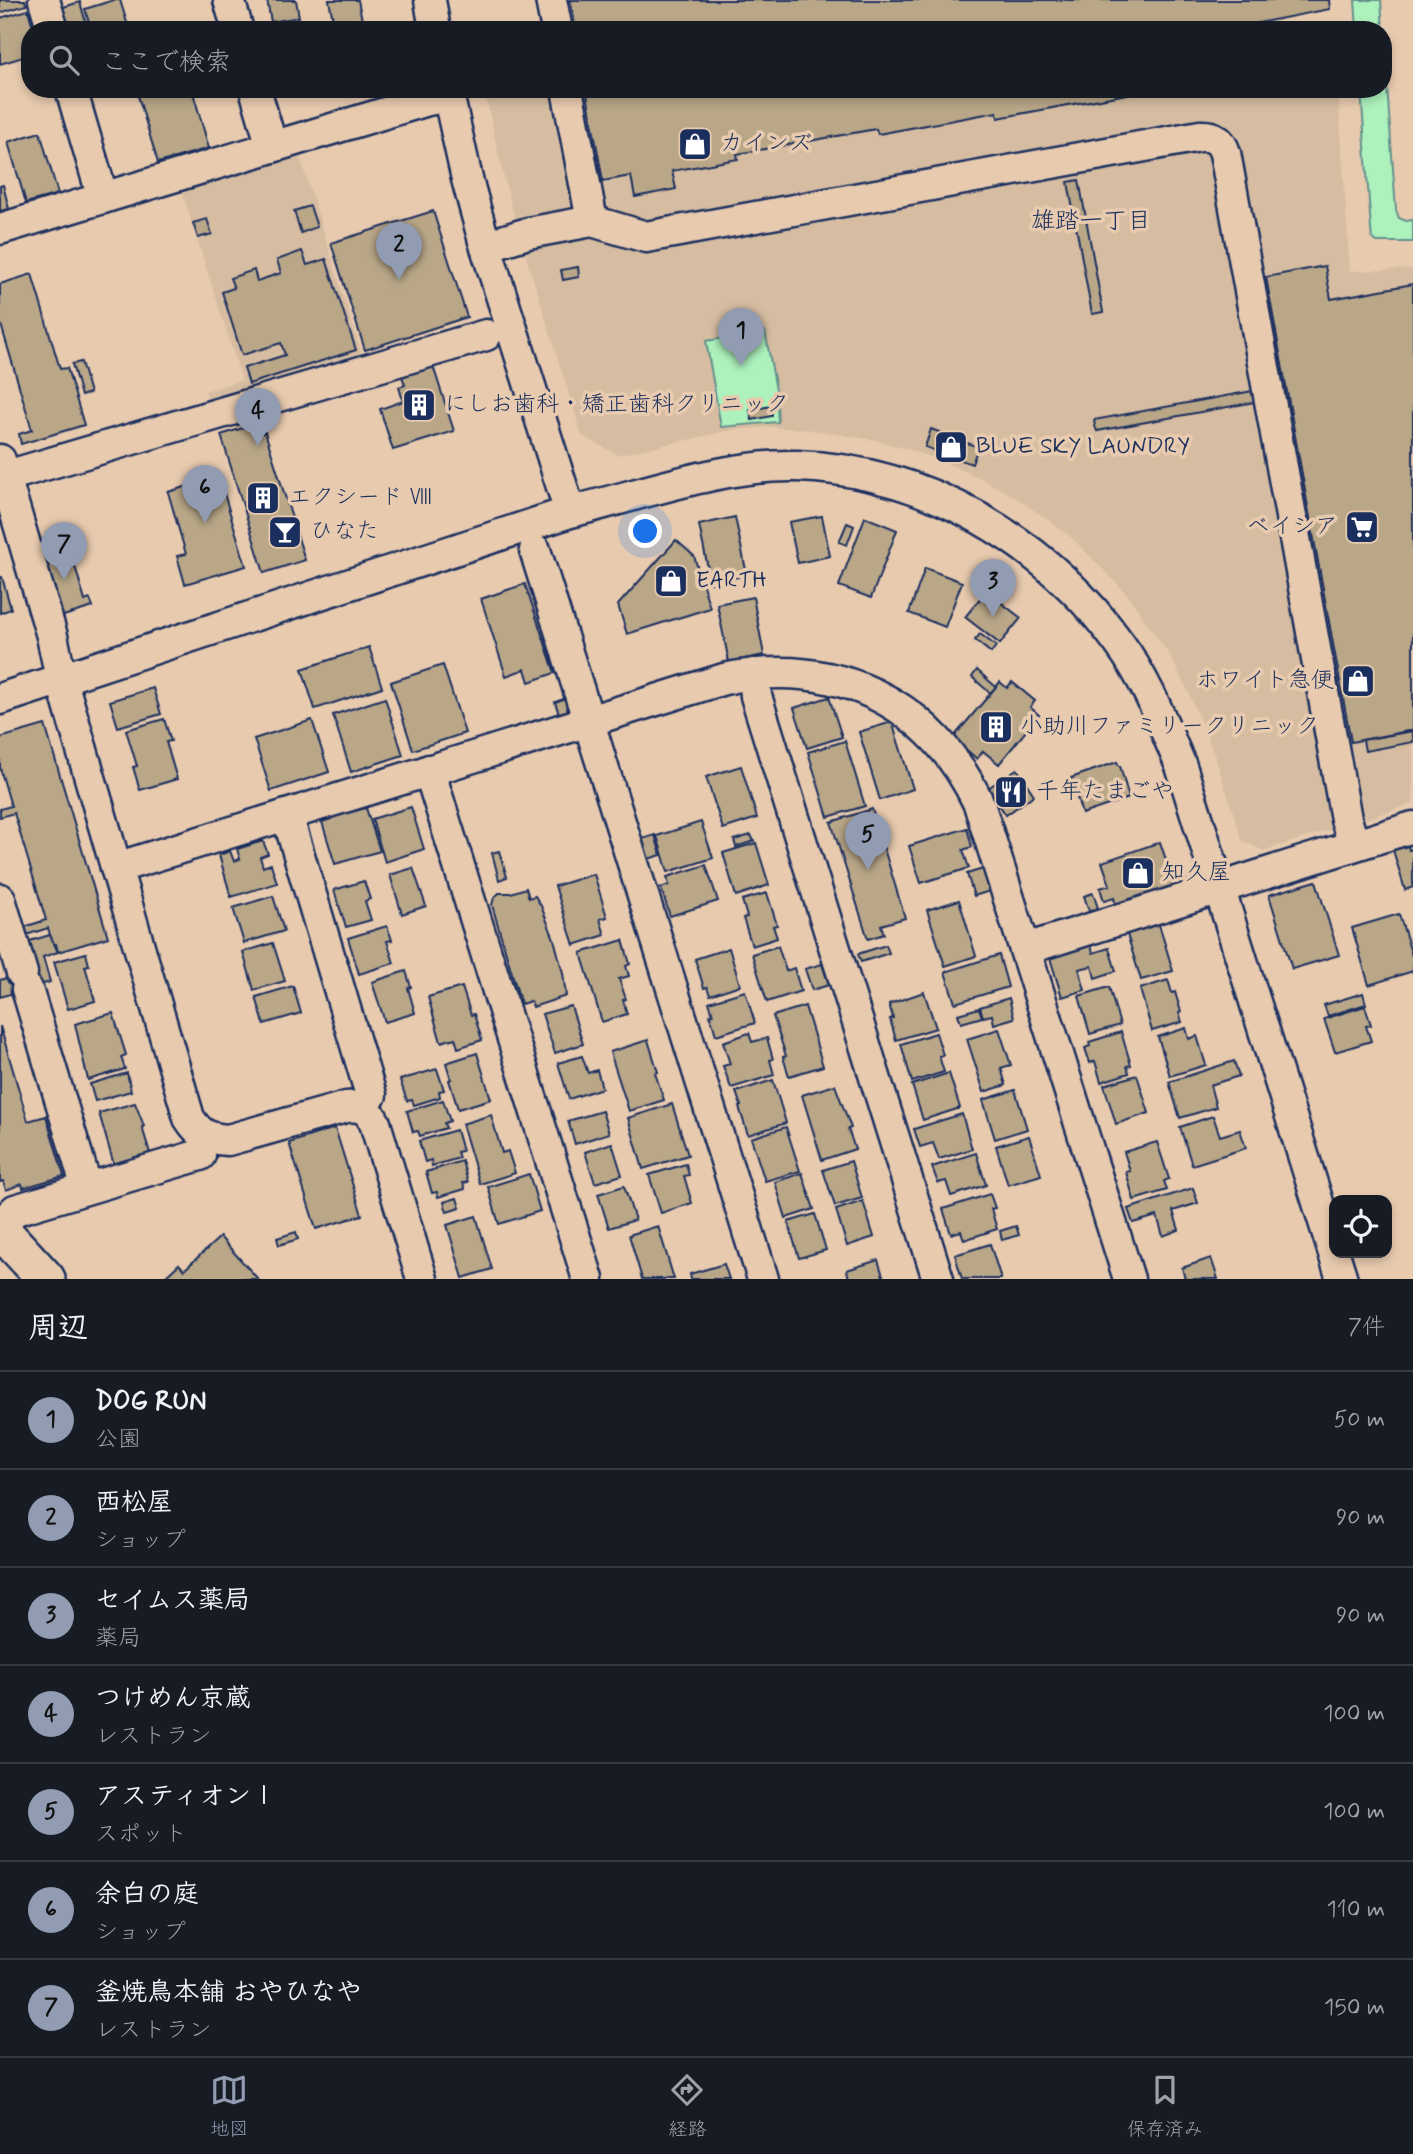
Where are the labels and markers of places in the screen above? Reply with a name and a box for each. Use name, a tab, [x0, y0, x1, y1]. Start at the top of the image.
shop icon: カインズ	[676, 125, 714, 163]
place label: カインズ	[720, 129, 812, 159]
pin: 2	[376, 222, 422, 280]
pin: 1	[718, 308, 764, 366]
building icon: にしお歯科・矯正歯科クリニック	[400, 386, 438, 424]
pin: 4	[235, 388, 281, 446]
place label: にしお歯科・矯正歯科クリニック	[444, 390, 789, 420]
shop icon: BLUE SKY LAUNDRY	[932, 428, 970, 466]
place label: BLUE SKY LAUNDRY	[976, 432, 1190, 462]
pin: 6	[182, 465, 228, 523]
building icon: エクシード Ⅷ	[244, 479, 282, 517]
place label: エクシード Ⅷ	[288, 483, 432, 513]
supermarket icon: ベイシア	[1343, 508, 1381, 546]
place label: ベイシア	[1246, 512, 1338, 542]
bar icon: ひなた	[266, 513, 304, 551]
place label: ひなた	[310, 517, 379, 547]
pin: 7	[41, 522, 87, 580]
pin: 3	[970, 559, 1016, 617]
shop icon: EARTH	[652, 562, 690, 600]
place label: EARTH	[696, 566, 767, 596]
shop icon: ホワイト急便	[1339, 662, 1377, 700]
place label: ホワイト急便	[1196, 666, 1334, 696]
building icon: 小助川ファミリークリニック	[977, 708, 1015, 746]
place label: 小助川ファミリークリニック	[1020, 712, 1319, 742]
restaurant icon: 千年たまごや	[992, 773, 1030, 811]
place label: 千年たまごや	[1036, 777, 1174, 807]
pin: 5	[845, 812, 891, 870]
shop icon: 知久屋	[1119, 854, 1157, 892]
place label: 知久屋	[1162, 858, 1231, 888]

